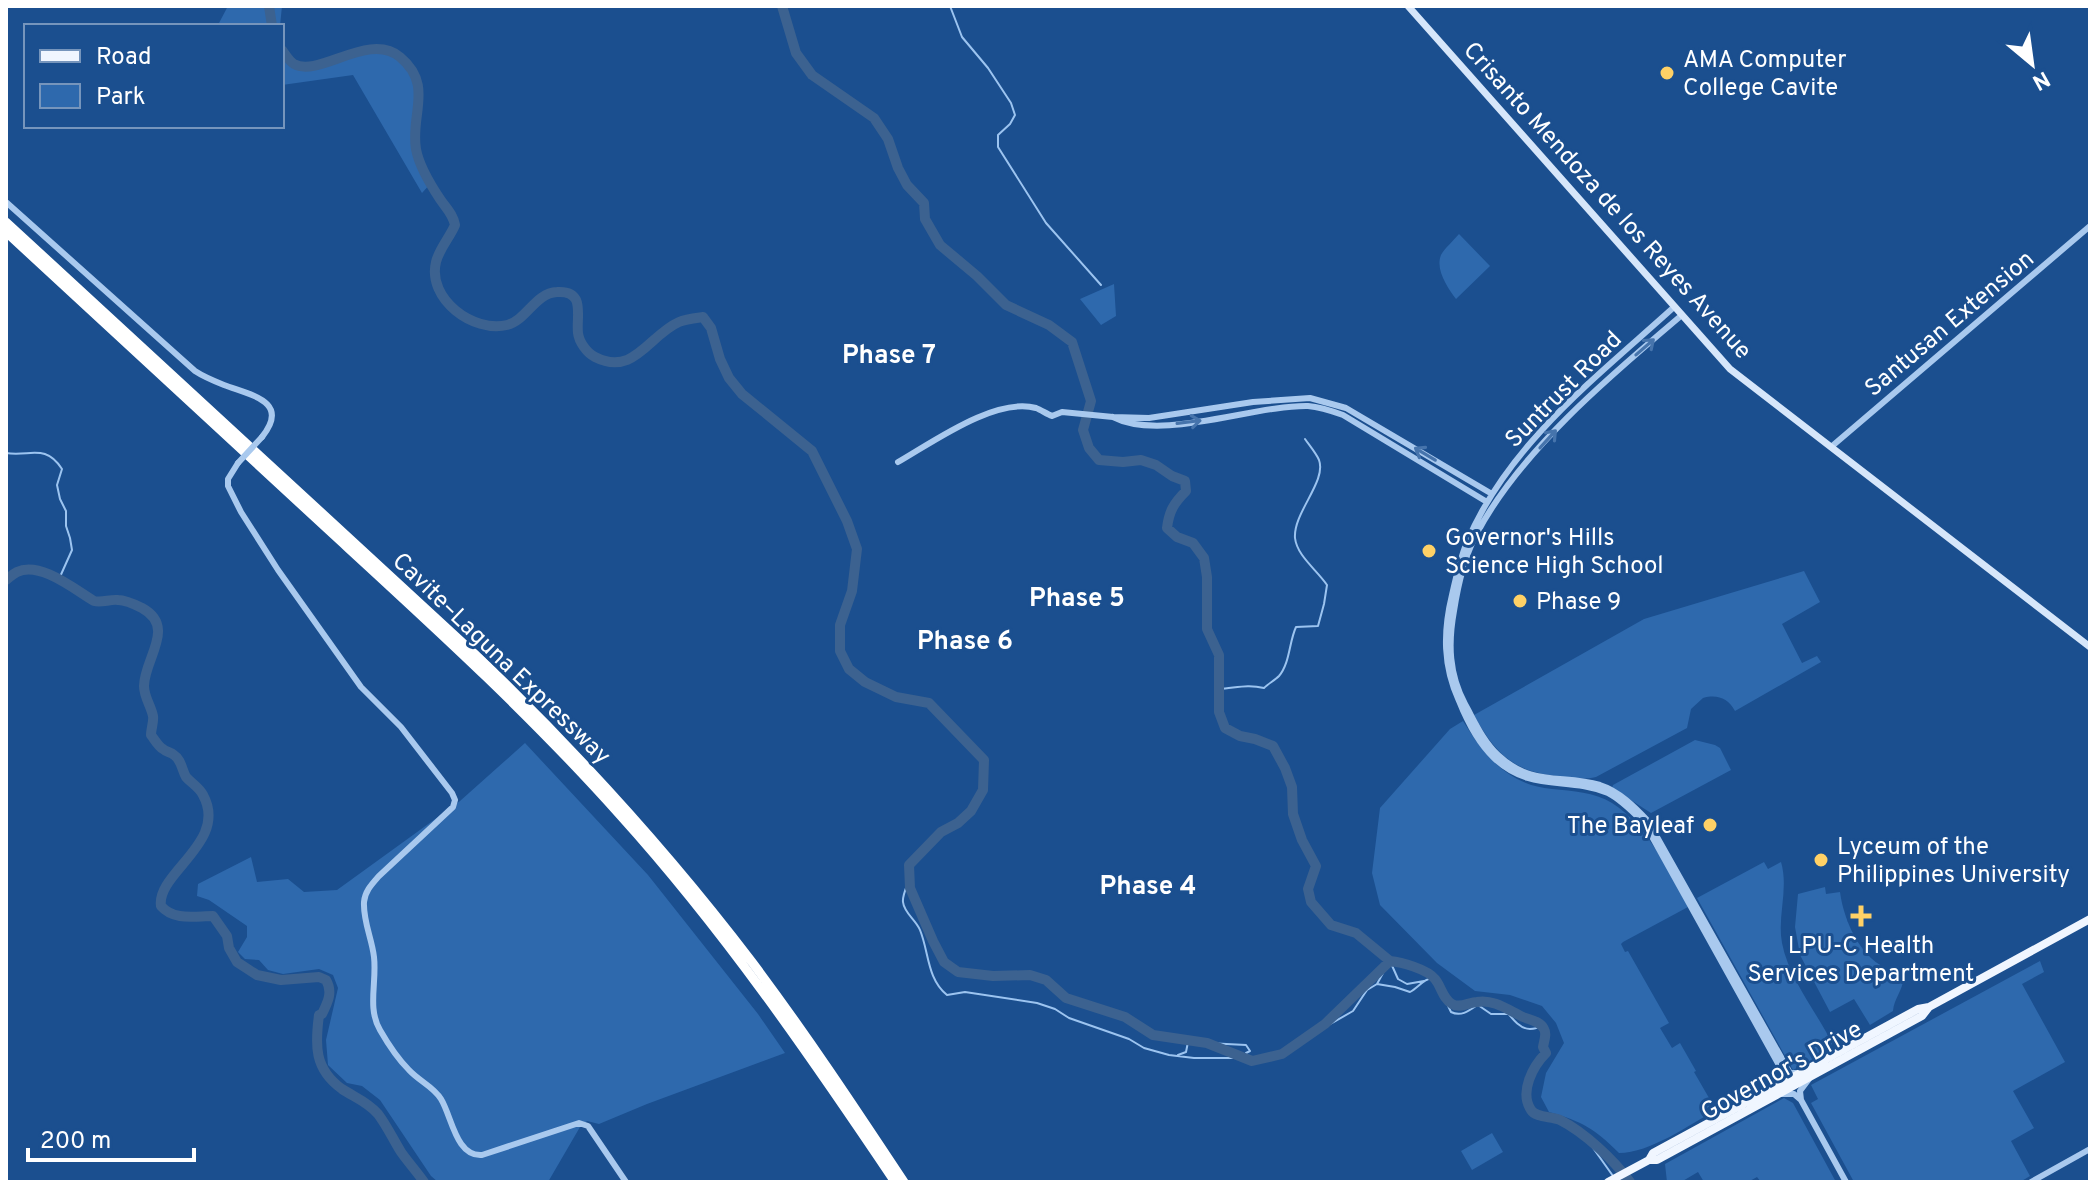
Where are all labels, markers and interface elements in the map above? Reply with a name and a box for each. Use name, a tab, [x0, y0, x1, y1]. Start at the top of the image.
legend	[24, 24, 284, 128]
north arrow	[1992, 24, 2072, 104]
street label: Crisanto Mendoza de los Reyes Avenue	[1456, 36, 1757, 366]
text: Road	[96, 43, 152, 73]
place label: AMA Computer College Cavite	[1683, 46, 1847, 104]
marker: AMA Computer College Cavite	[1658, 64, 1676, 82]
text: N	[2027, 64, 2054, 95]
text: Park	[96, 83, 146, 113]
street label: Santusan Extension	[1860, 245, 2041, 404]
street label: Suntrust Road	[1500, 326, 1629, 455]
one-way arrow	[1635, 339, 1655, 357]
district label: Phase 7	[842, 340, 936, 373]
one-way arrow	[1176, 414, 1201, 429]
one-way arrow	[1539, 429, 1557, 449]
one-way arrow	[1414, 445, 1437, 461]
place label: Governor's Hills Science High School	[1445, 524, 1664, 582]
marker: Governor's Hills Science High School	[1420, 542, 1438, 560]
street label: Cavite–Laguna Expressway	[385, 547, 616, 772]
district label: Phase 5	[1029, 583, 1125, 616]
place label: Phase 9	[1536, 588, 1621, 618]
marker: Phase 9	[1511, 592, 1529, 610]
district label: Phase 6	[917, 626, 1013, 659]
place label: The Bayleaf	[1567, 812, 1694, 842]
marker: The Bayleaf	[1701, 816, 1719, 834]
place label: Lyceum of the Philippines University	[1837, 833, 2070, 891]
marker: Lyceum of the Philippines University	[1812, 851, 1830, 869]
district label: Phase 4	[1100, 871, 1196, 904]
marker: LPU-C Health Services Department	[1850, 905, 1872, 927]
place label: LPU-C Health Services Department	[1748, 932, 1974, 990]
street label: Governor's Drive	[1696, 1015, 1868, 1128]
scale bar	[28, 1112, 194, 1162]
text: 200 m	[40, 1127, 111, 1157]

